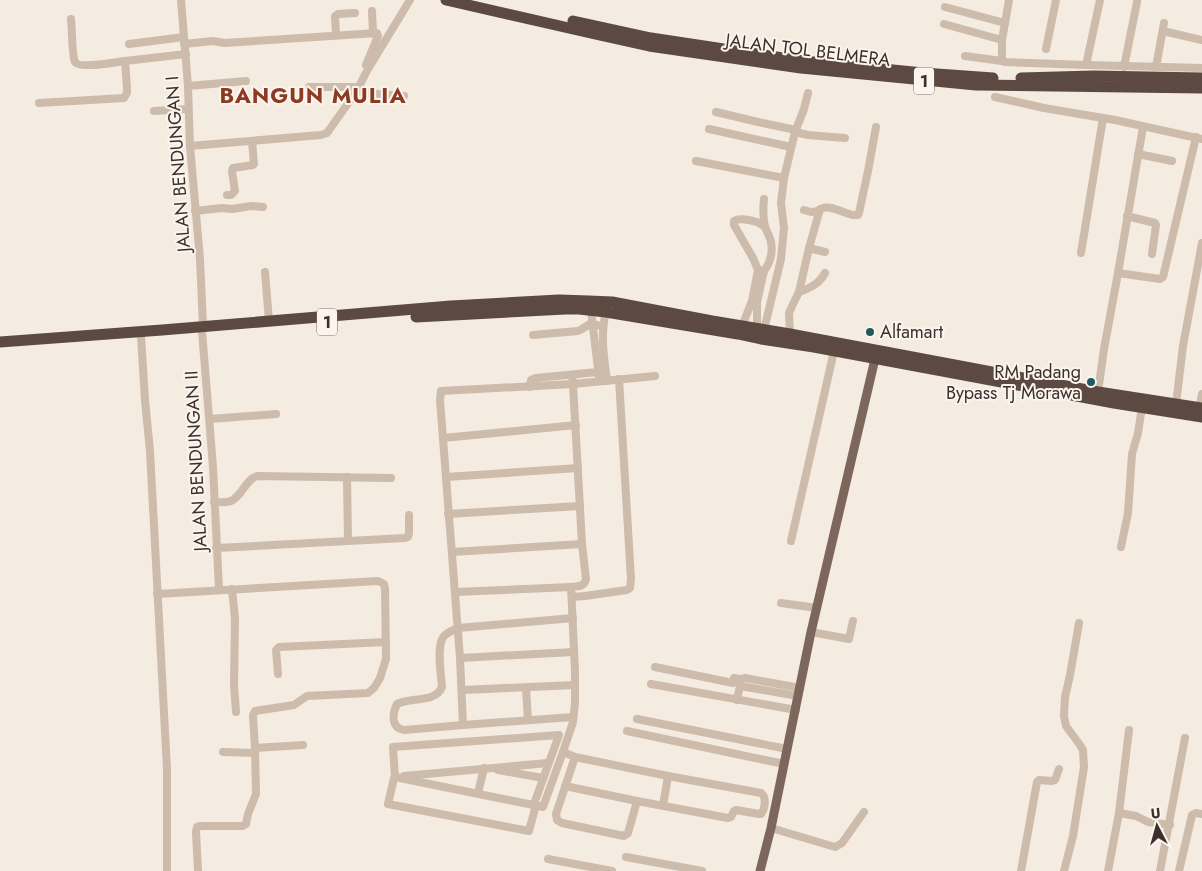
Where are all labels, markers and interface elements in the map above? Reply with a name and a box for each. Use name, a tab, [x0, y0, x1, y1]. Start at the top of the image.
street label: JALAN TOL BELMERA	[722, 27, 892, 73]
road number: 1	[914, 68, 934, 94]
street label: JALAN BENDUNGAN I	[159, 75, 197, 255]
district label: BANGUN MULIA	[219, 79, 407, 111]
road number: 1	[317, 308, 337, 336]
place label: Alfamart	[880, 319, 944, 345]
marker: Alfamart	[864, 326, 876, 338]
place label: RM Padang Bypass Tj Morawa	[946, 359, 1081, 406]
street label: JALAN BENDUNGAN II	[178, 370, 214, 554]
marker: RM Padang Bypass Tj Morawa	[1085, 376, 1097, 388]
north arrow	[1132, 801, 1182, 851]
text: U	[1150, 803, 1162, 824]

